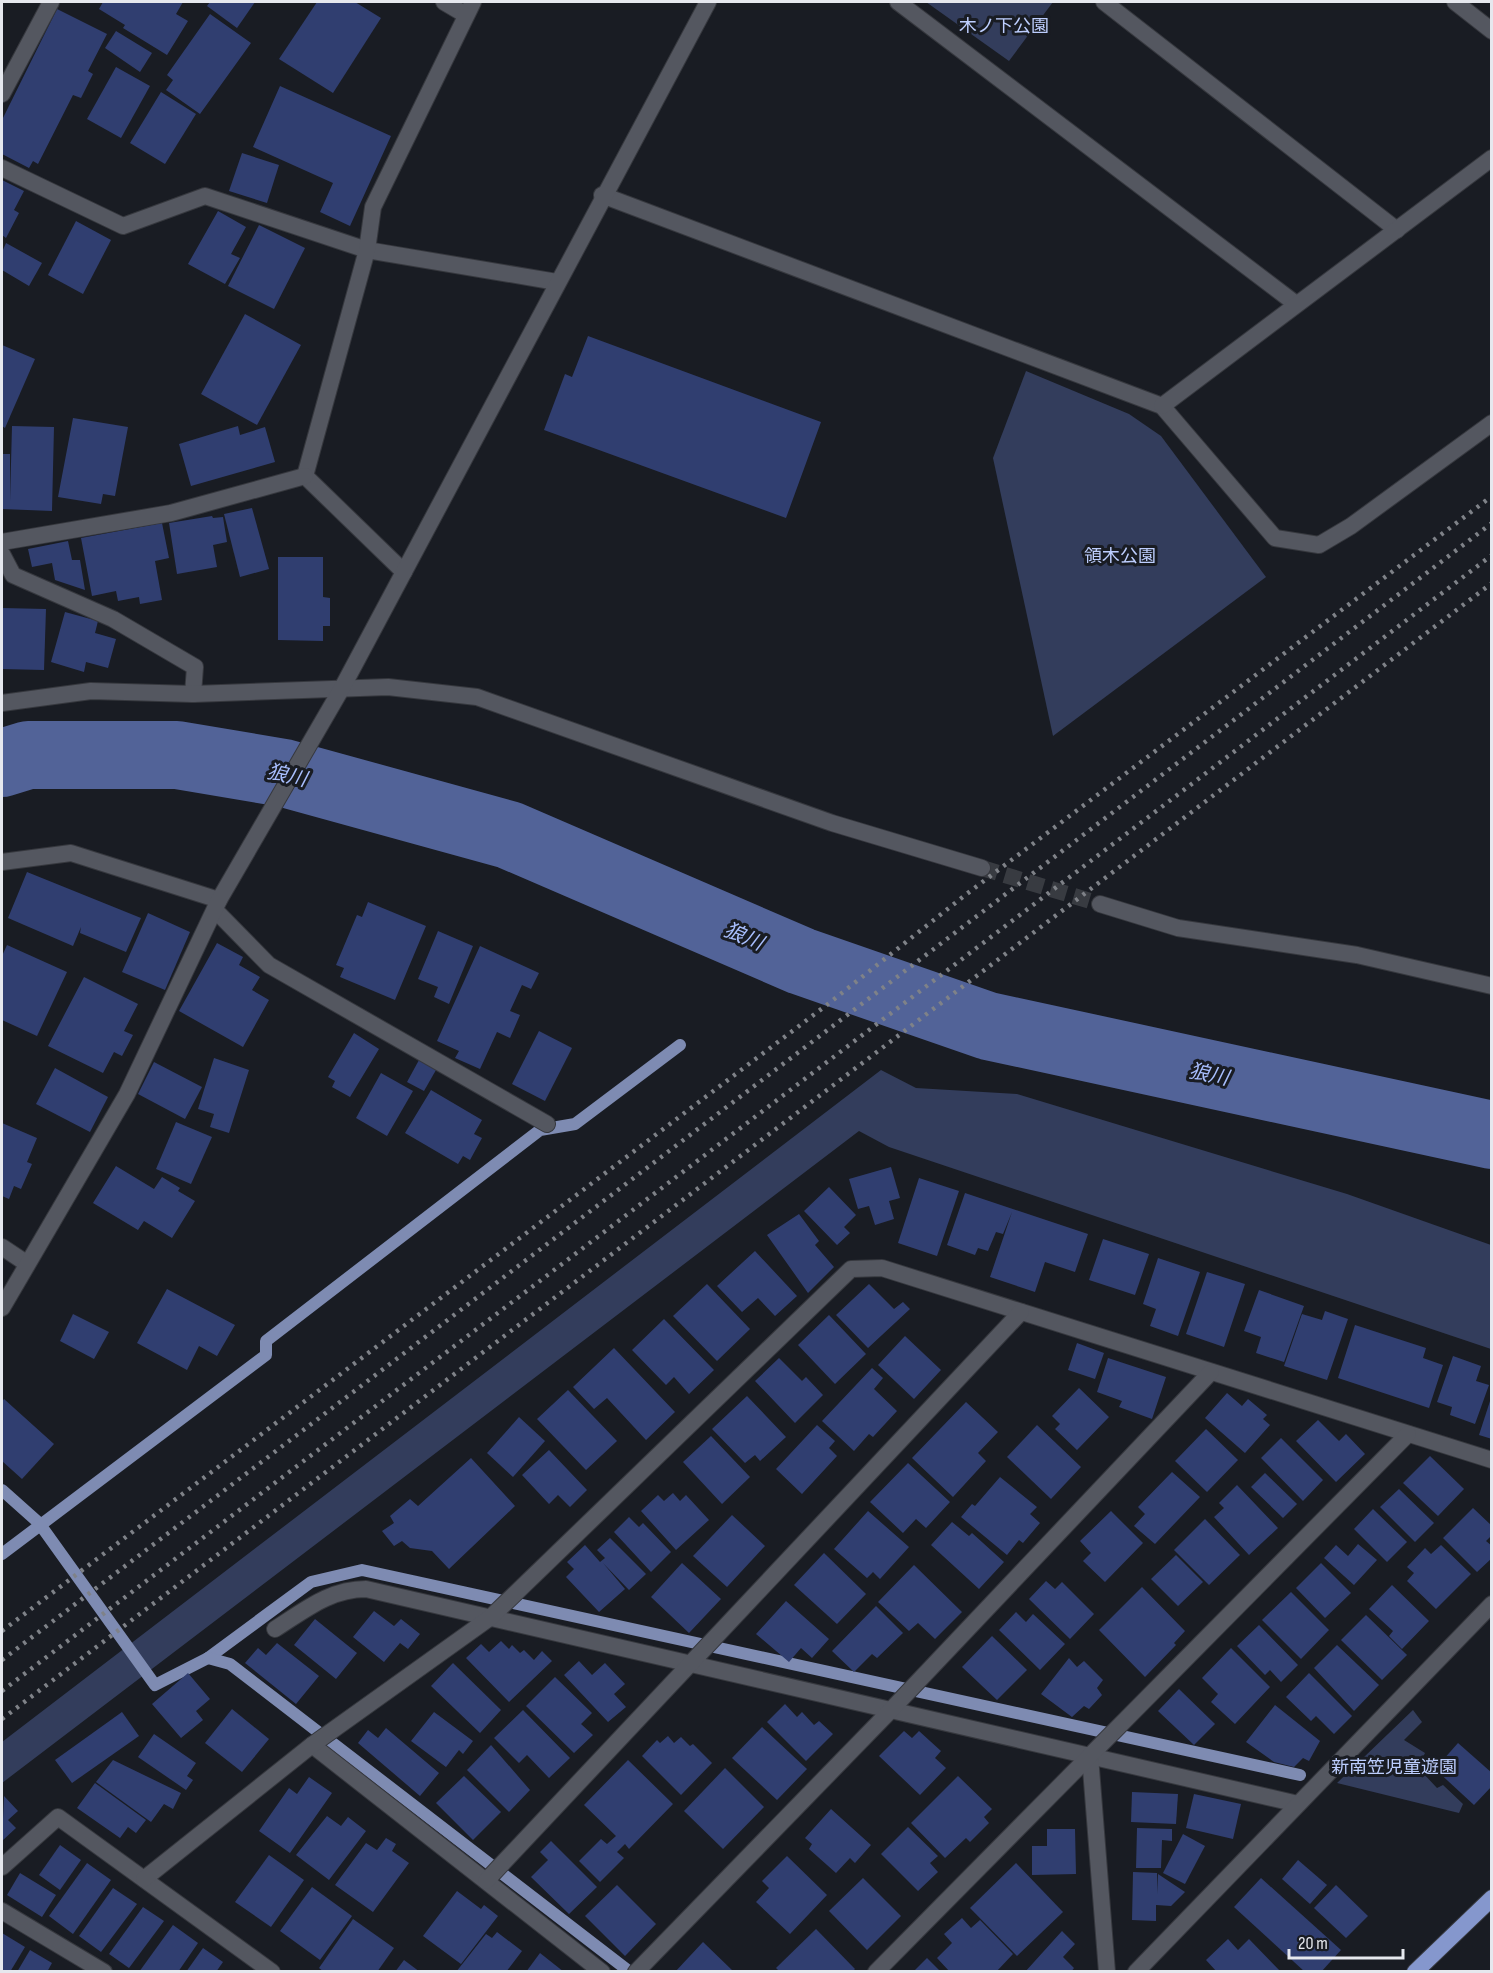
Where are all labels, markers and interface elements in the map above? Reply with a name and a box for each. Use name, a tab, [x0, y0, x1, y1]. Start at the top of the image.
park label: 木ノ下公園	[959, 16, 1049, 37]
park label: 領木公園	[1084, 546, 1156, 567]
water label: 狼川	[265, 760, 311, 793]
water label: 狼川	[721, 918, 769, 957]
water label: 狼川	[1187, 1059, 1233, 1091]
park label: 新南笠児童遊園	[1331, 1757, 1457, 1778]
scale bar	[1289, 1922, 1403, 1960]
text: 20 m	[1298, 1933, 1328, 1954]

